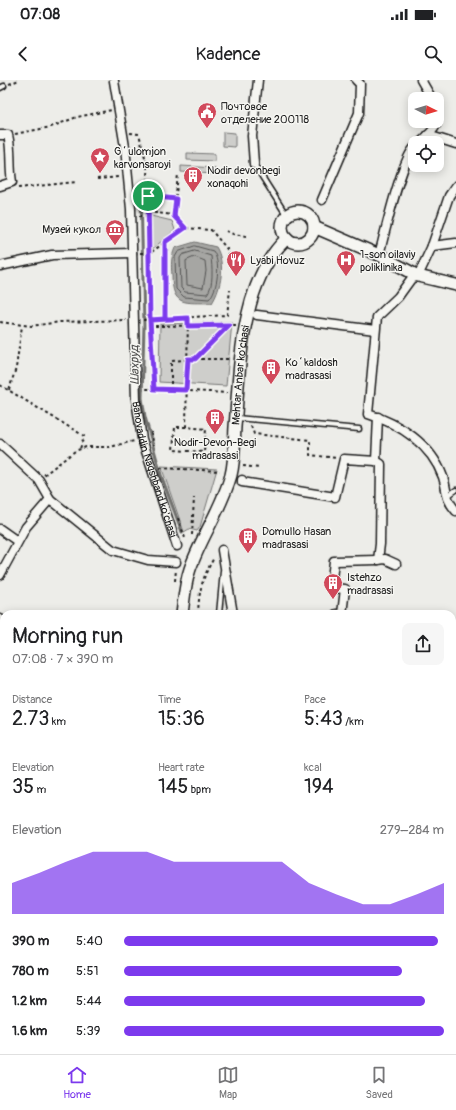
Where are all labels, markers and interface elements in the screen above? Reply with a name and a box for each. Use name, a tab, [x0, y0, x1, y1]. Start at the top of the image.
text: 07:08	[20, 5, 60, 24]
icon: back	[12, 43, 34, 65]
text: Kadence	[196, 43, 260, 66]
icon: search	[422, 43, 444, 65]
north arrow	[408, 92, 444, 128]
map controls	[408, 92, 444, 172]
place label: Почтовое отделение 200118	[221, 100, 310, 126]
public building icon: Почтовое отделение 200118	[196, 101, 218, 129]
button: locate	[408, 136, 444, 172]
place label: Gʻulomjon karvonsaroyi	[114, 145, 171, 171]
place icon: Gʻulomjon karvonsaroyi	[89, 146, 111, 174]
place label: Nodir devonbegi xonaqohi	[207, 164, 280, 190]
building icon: Nodir devonbegi xonaqohi	[182, 165, 204, 193]
pin	[131, 179, 165, 213]
icon: arrive	[137, 185, 159, 207]
museum icon: Музей кукол	[104, 218, 126, 246]
place label: Музей кукол	[42, 223, 101, 236]
place label: 1-son oilaviy poliklinika	[360, 248, 416, 274]
restaurant icon: Lyabi Hovuz	[225, 249, 247, 277]
hospital icon: 1-son oilaviy poliklinika	[335, 249, 357, 277]
place label: Lyabi Hovuz	[250, 254, 305, 267]
street label: Mehtar Anbar ko'chasi	[229, 324, 252, 425]
water label: Шахруд	[127, 343, 143, 385]
place label: Koʻkaldosh madrasasi	[285, 356, 338, 382]
building icon: Koʻkaldosh madrasasi	[260, 357, 282, 385]
street label: Bahovaddin Naqshband ko'chasi	[130, 400, 180, 539]
building icon: Nodir-Devon-Begi madrasasi	[204, 407, 226, 435]
place label: Nodir-Devon-Begi madrasasi	[174, 436, 256, 462]
place label: Domullo Hasan madrasasi	[262, 525, 331, 551]
building icon: Domullo Hasan madrasasi	[237, 526, 259, 554]
place label: Istehzo madrasasi	[347, 571, 393, 597]
building icon: Istehzo madrasasi	[322, 572, 344, 600]
text: Morning run	[12, 622, 123, 650]
button: share	[402, 623, 444, 665]
text: 07:08 · 7 × 390 m	[12, 651, 113, 667]
text: Distance	[12, 693, 52, 706]
text: Time	[158, 693, 181, 706]
text: Pace	[304, 693, 326, 706]
text: 2.73	[12, 706, 49, 731]
text: 15:36	[158, 706, 205, 731]
text: 5:43	[304, 706, 343, 731]
text: km	[49, 715, 66, 728]
text: /km	[343, 715, 364, 728]
text: Elevation	[12, 761, 54, 774]
text: Heart rate	[158, 761, 204, 774]
text: kcal	[304, 761, 322, 774]
text: 35	[12, 774, 34, 799]
text: 145	[158, 774, 188, 799]
text: 194	[304, 774, 334, 799]
text: m	[34, 783, 46, 796]
text: bpm	[188, 783, 211, 796]
text: Elevation	[12, 822, 62, 838]
text: 279–284 m	[380, 822, 444, 838]
text: 390 m	[12, 933, 49, 949]
text: 5:40	[76, 933, 103, 949]
text: 780 m	[12, 963, 49, 979]
text: 5:51	[76, 963, 99, 979]
text: 1.2 km	[12, 993, 47, 1009]
text: 5:44	[76, 993, 102, 1009]
text: 1.6 km	[12, 1023, 47, 1039]
text: 5:39	[76, 1023, 100, 1039]
tab: Home	[63, 1064, 91, 1101]
tab: Map	[217, 1064, 239, 1101]
tab: Saved	[366, 1064, 393, 1101]

